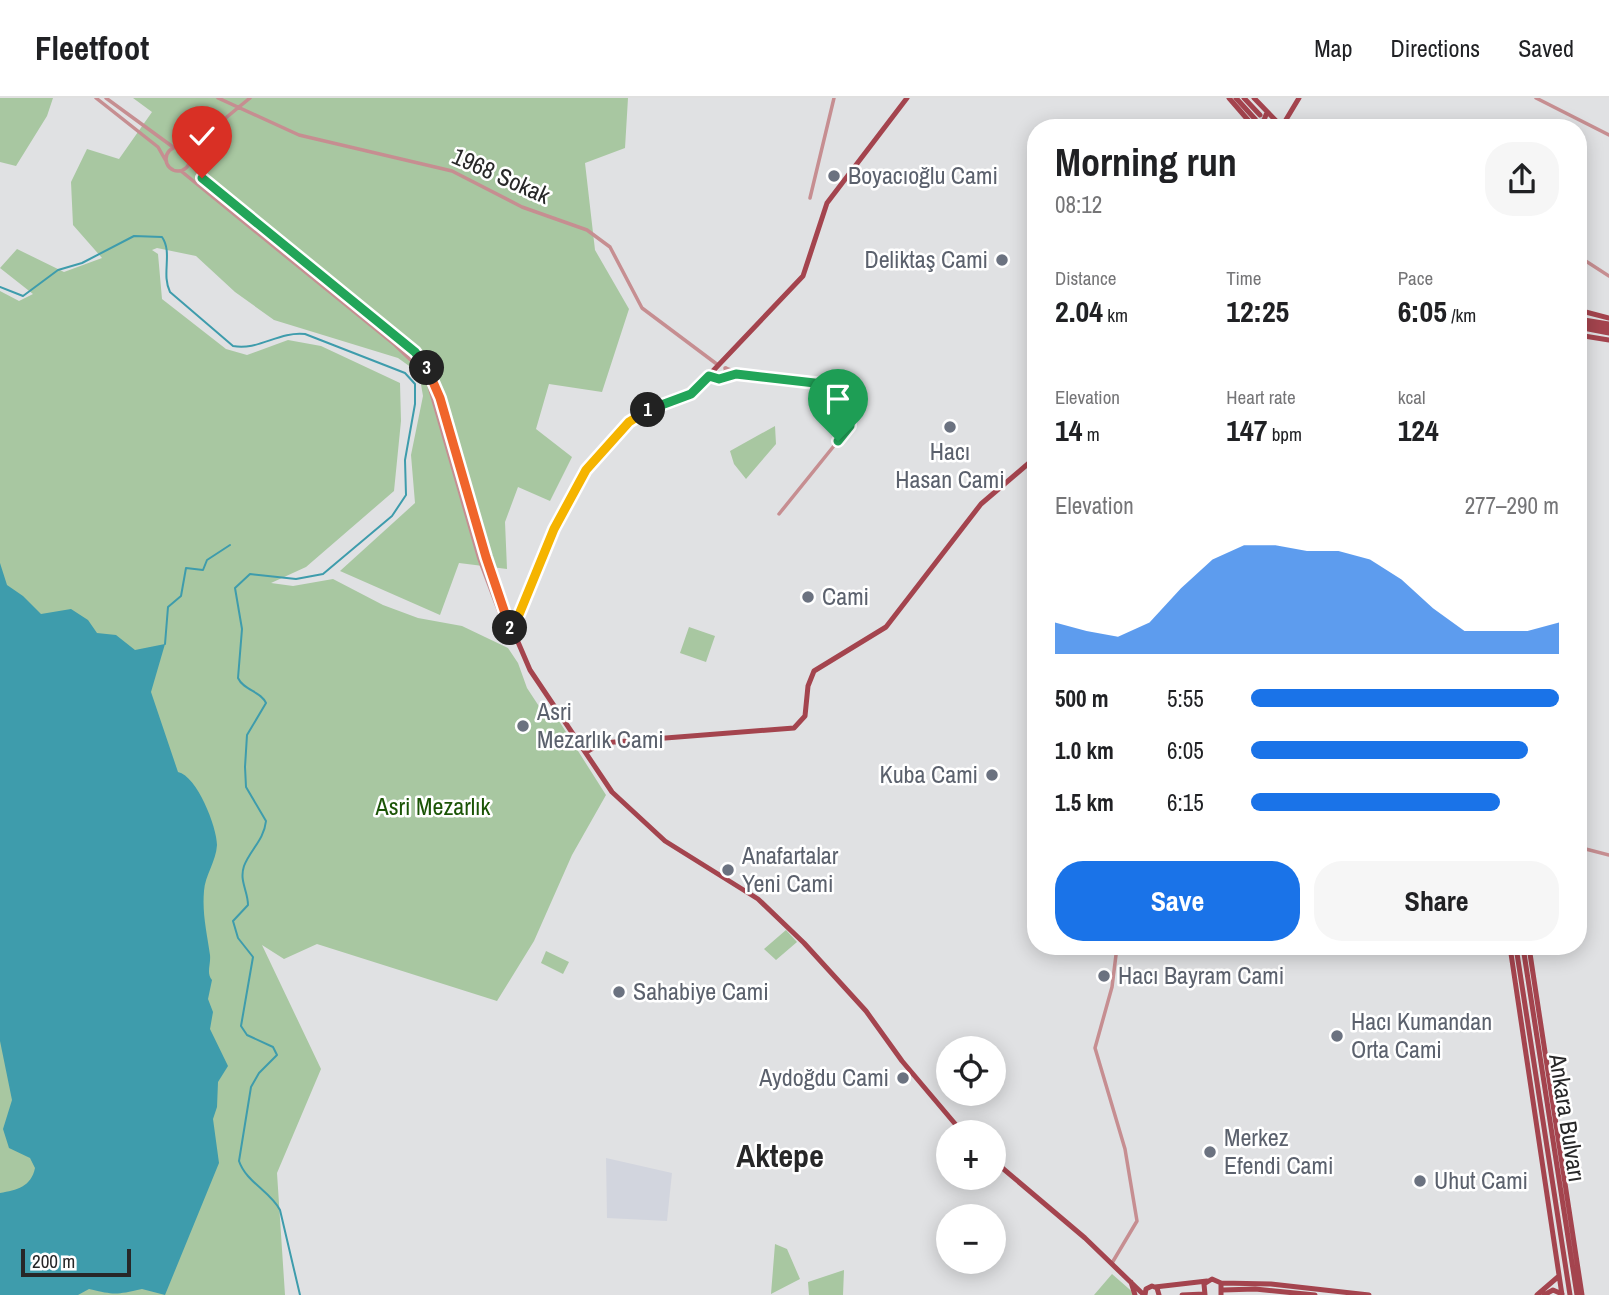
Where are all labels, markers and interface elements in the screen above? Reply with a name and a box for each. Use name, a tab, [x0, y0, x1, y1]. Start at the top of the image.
text: Fleetfoot	[35, 26, 149, 70]
text: Map	[1314, 32, 1352, 64]
text: Directions	[1390, 32, 1480, 64]
text: Saved	[1518, 32, 1574, 64]
pin	[172, 106, 232, 178]
icon: check	[183, 117, 221, 155]
text: Morning run	[1055, 137, 1237, 188]
street label: 1968 Sokak	[447, 139, 556, 211]
button: share	[1485, 142, 1559, 216]
place label: Boyacıoğlu Cami	[848, 159, 998, 191]
marker: Boyacıoğlu Cami	[826, 168, 842, 184]
text: 08:12	[1055, 189, 1102, 220]
place label: Deliktaş Cami	[864, 243, 988, 275]
marker: Deliktaş Cami	[994, 252, 1010, 268]
text: Distance	[1055, 265, 1116, 291]
text: Time	[1226, 265, 1261, 291]
text: Pace	[1398, 265, 1433, 291]
text: 2.04	[1055, 291, 1103, 331]
text: 12:25	[1226, 291, 1289, 331]
text: 6:05	[1398, 291, 1447, 331]
text: km	[1103, 302, 1128, 328]
text: /km	[1447, 302, 1476, 328]
pin: 3	[410, 350, 444, 386]
text: 3	[422, 354, 431, 380]
pin	[808, 369, 868, 441]
icon: arrive	[819, 380, 857, 418]
text: Elevation	[1055, 384, 1120, 410]
text: Heart rate	[1226, 384, 1296, 410]
text: kcal	[1398, 384, 1425, 410]
pin: 1	[630, 392, 666, 428]
text: 1	[643, 396, 652, 422]
text: 14	[1055, 410, 1082, 450]
text: 147	[1226, 410, 1267, 450]
text: 124	[1398, 410, 1439, 450]
marker: Hacı Hasan Cami	[942, 419, 958, 435]
text: m	[1082, 421, 1100, 447]
text: bpm	[1267, 421, 1302, 447]
place label: Hacı Hasan Cami	[895, 435, 1005, 495]
text: Elevation	[1055, 490, 1134, 521]
text: 277–290 m	[1465, 490, 1559, 521]
place label: Cami	[822, 580, 869, 612]
marker: Cami	[800, 589, 816, 605]
pin: 2	[492, 610, 528, 646]
text: 2	[505, 614, 514, 640]
text: 500 m	[1055, 683, 1108, 714]
text: 5:55	[1167, 683, 1204, 714]
place label: Asri Mezarlık Cami	[536, 695, 664, 755]
marker: Asri Mezarlık Cami	[515, 718, 531, 734]
text: 1.0 km	[1055, 735, 1114, 766]
text: 6:05	[1167, 735, 1204, 766]
place label: Kuba Cami	[880, 758, 978, 790]
marker: Kuba Cami	[984, 767, 1000, 783]
text: 1.5 km	[1055, 787, 1114, 818]
text: 6:15	[1167, 787, 1204, 818]
park label: Asri Mezarlık	[375, 790, 491, 822]
place label: Anafartalar Yeni Cami	[741, 839, 839, 899]
button: Save	[1055, 861, 1300, 941]
button: Share	[1314, 861, 1559, 941]
marker: Anafartalar Yeni Cami	[720, 862, 736, 878]
place label: Hacı Bayram Cami	[1118, 959, 1284, 991]
marker: Hacı Bayram Cami	[1096, 968, 1112, 984]
place label: Sahabiye Cami	[633, 975, 769, 1007]
marker: Sahabiye Cami	[611, 984, 627, 1000]
place label: Hacı Kumandan Orta Cami	[1351, 1005, 1492, 1065]
marker: Hacı Kumandan Orta Cami	[1329, 1028, 1345, 1044]
map controls	[936, 1036, 1006, 1274]
button: locate	[936, 1036, 1006, 1106]
street label: Ankara Bulvarı	[1542, 1051, 1594, 1184]
place label: Aydoğdu Cami	[758, 1061, 889, 1093]
marker: Aydoğdu Cami	[895, 1070, 911, 1086]
button: +	[936, 1120, 1006, 1190]
place label: Merkez Efendi Cami	[1224, 1121, 1333, 1181]
district label: Aktepe	[736, 1134, 824, 1177]
marker: Merkez Efendi Cami	[1202, 1144, 1218, 1160]
place label: Uhut Cami	[1434, 1164, 1528, 1196]
marker: Uhut Cami	[1412, 1173, 1428, 1189]
button: −	[936, 1204, 1006, 1274]
scale bar	[21, 1246, 131, 1278]
text: 200 m	[32, 1248, 75, 1274]

